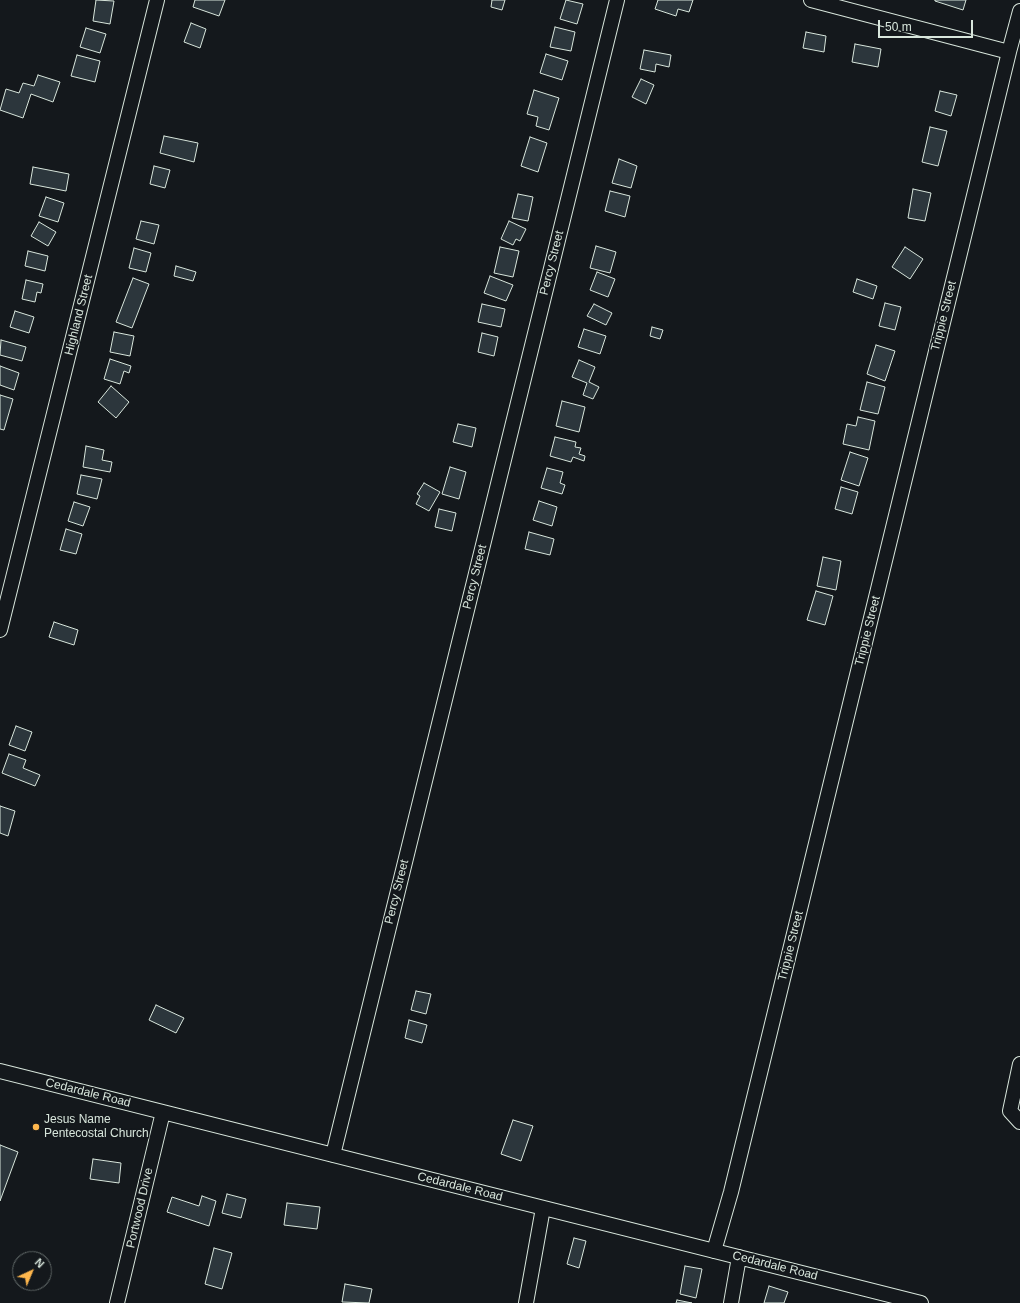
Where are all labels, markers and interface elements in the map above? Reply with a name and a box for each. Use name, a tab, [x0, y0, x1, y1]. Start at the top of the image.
scale bar	[880, 12, 975, 38]
text: 50 m	[885, 20, 912, 34]
street label: Percy Street	[537, 229, 567, 297]
street label: Highland Street	[62, 273, 96, 357]
street label: Trippie Street	[928, 280, 960, 352]
street label: Percy Street	[460, 543, 490, 611]
street label: Trippie Street	[852, 595, 884, 667]
street label: Percy Street	[382, 858, 412, 926]
street label: Trippie Street	[775, 910, 807, 982]
street label: Cedardale Road	[44, 1075, 132, 1111]
place label: Jesus Name Pentecostal Church	[44, 1113, 149, 1141]
marker: Jesus Name Pentecostal Church	[31, 1122, 41, 1132]
street label: Portwood Drive	[124, 1166, 156, 1250]
street label: Cedardale Road	[416, 1169, 504, 1205]
street label: Cedardale Road	[731, 1248, 819, 1284]
north arrow	[12, 1251, 52, 1291]
text: N	[33, 1256, 47, 1270]

